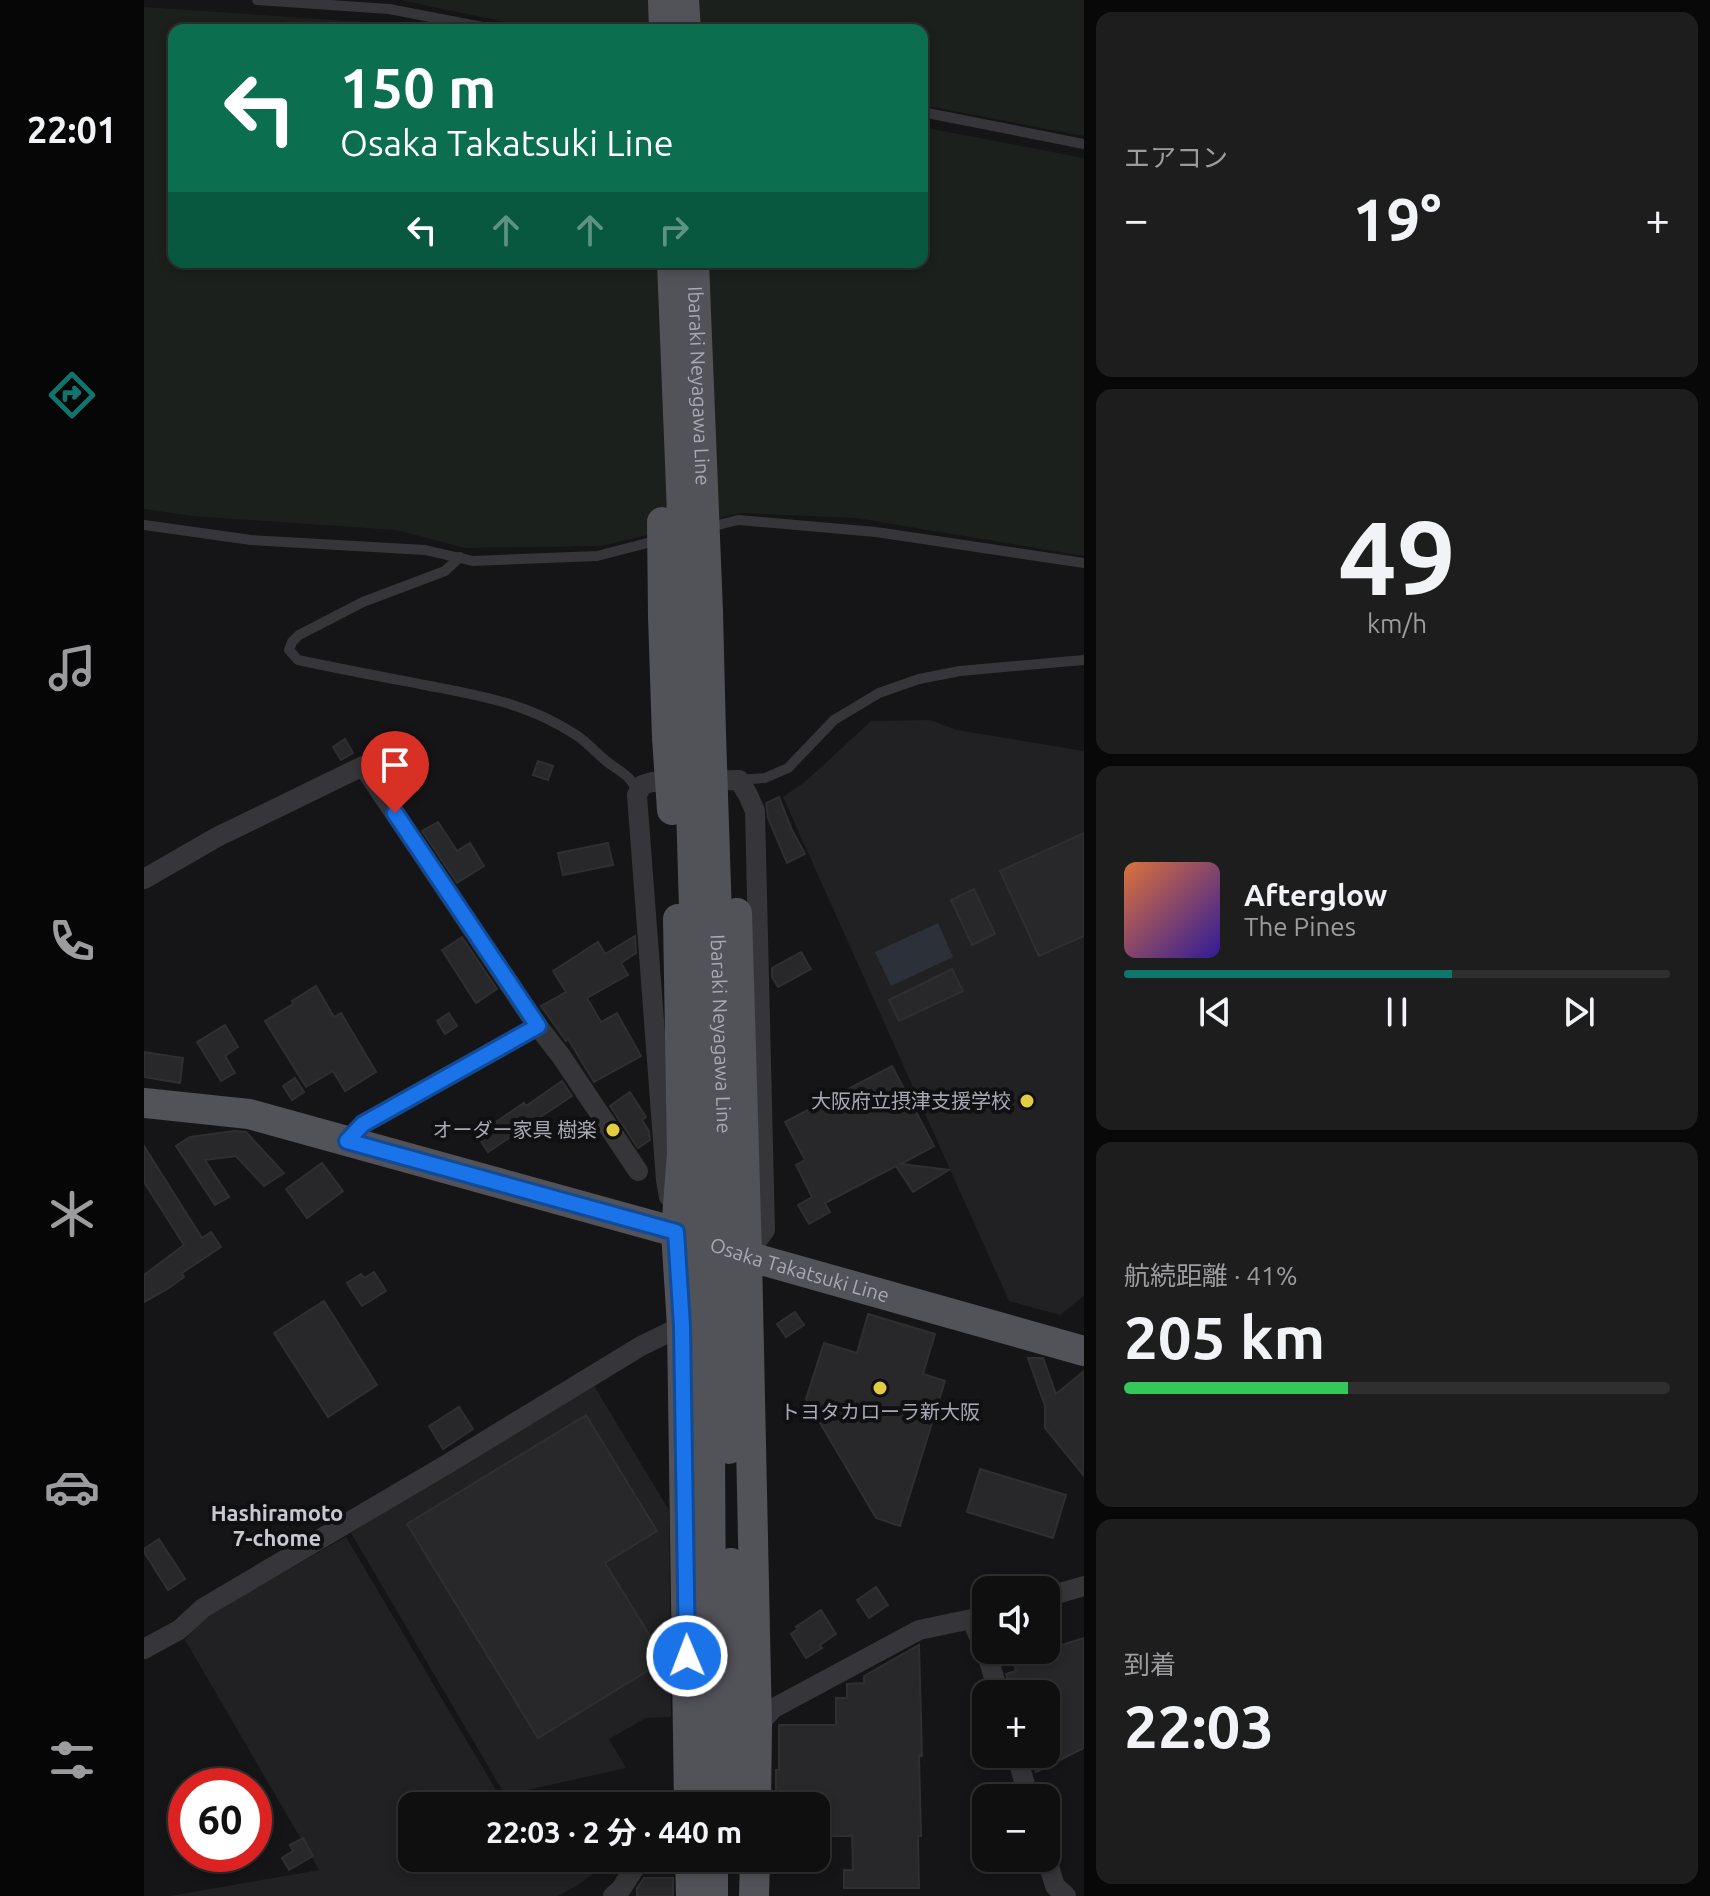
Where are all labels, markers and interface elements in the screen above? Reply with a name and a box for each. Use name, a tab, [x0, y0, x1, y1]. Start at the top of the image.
icon: left	[208, 56, 312, 160]
text: 150 m	[340, 56, 496, 119]
text: 22:01	[27, 109, 117, 150]
text: Osaka Takatsuki Line	[340, 122, 674, 163]
text: エアコン	[1124, 143, 1228, 172]
text: 19°	[1353, 185, 1441, 252]
text: −	[1124, 194, 1149, 243]
text: +	[1645, 194, 1670, 243]
icon: left	[400, 208, 444, 252]
icon: ahead	[484, 208, 528, 252]
icon: ahead	[568, 208, 612, 252]
icon: right	[652, 208, 696, 252]
street label: Ibaraki Neyagawa Line	[684, 286, 715, 486]
icon: directions	[44, 367, 100, 423]
text: 49	[1338, 498, 1456, 615]
text: km/h	[1367, 609, 1427, 638]
icon: music	[44, 640, 100, 696]
pin	[361, 731, 429, 813]
icon: arrive	[373, 743, 417, 787]
text: Afterglow	[1244, 878, 1387, 912]
text: The Pines	[1244, 912, 1356, 941]
icon: phone	[44, 913, 100, 969]
street label: Ibaraki Neyagawa Line	[707, 934, 736, 1134]
icon: previous	[1193, 990, 1237, 1034]
icon: pause	[1375, 990, 1419, 1034]
icon: next	[1557, 990, 1601, 1034]
place label: 大阪府立摂津支援学校	[811, 1089, 1011, 1112]
marker: 大阪府立摂津支援学校	[1018, 1092, 1036, 1110]
place label: オーダー家具 樹楽	[432, 1118, 597, 1141]
marker: オーダー家具 樹楽	[604, 1121, 622, 1139]
icon: climate	[44, 1186, 100, 1242]
street label: Osaka Takatsuki Line	[707, 1232, 892, 1307]
text: 航続距離 · 41%	[1124, 1261, 1298, 1290]
text: 205 km	[1124, 1303, 1325, 1370]
marker: トヨタカローラ新大阪	[871, 1379, 889, 1397]
place label: トヨタカローラ新大阪	[780, 1400, 980, 1423]
icon: car	[44, 1459, 100, 1515]
district label: Hashiramoto 7-chome	[211, 1500, 343, 1550]
map controls	[972, 1576, 1060, 1872]
button: sound	[972, 1576, 1060, 1664]
position arrow	[645, 1614, 729, 1698]
text: 到着	[1124, 1650, 1176, 1679]
button: +	[972, 1680, 1060, 1768]
text: 22:03	[1124, 1692, 1274, 1759]
icon: filters	[44, 1732, 100, 1788]
speed limit sign: 60	[168, 1768, 272, 1872]
button: −	[972, 1784, 1060, 1872]
text: 22:03 · 2 分 · 440 m	[486, 1815, 742, 1849]

